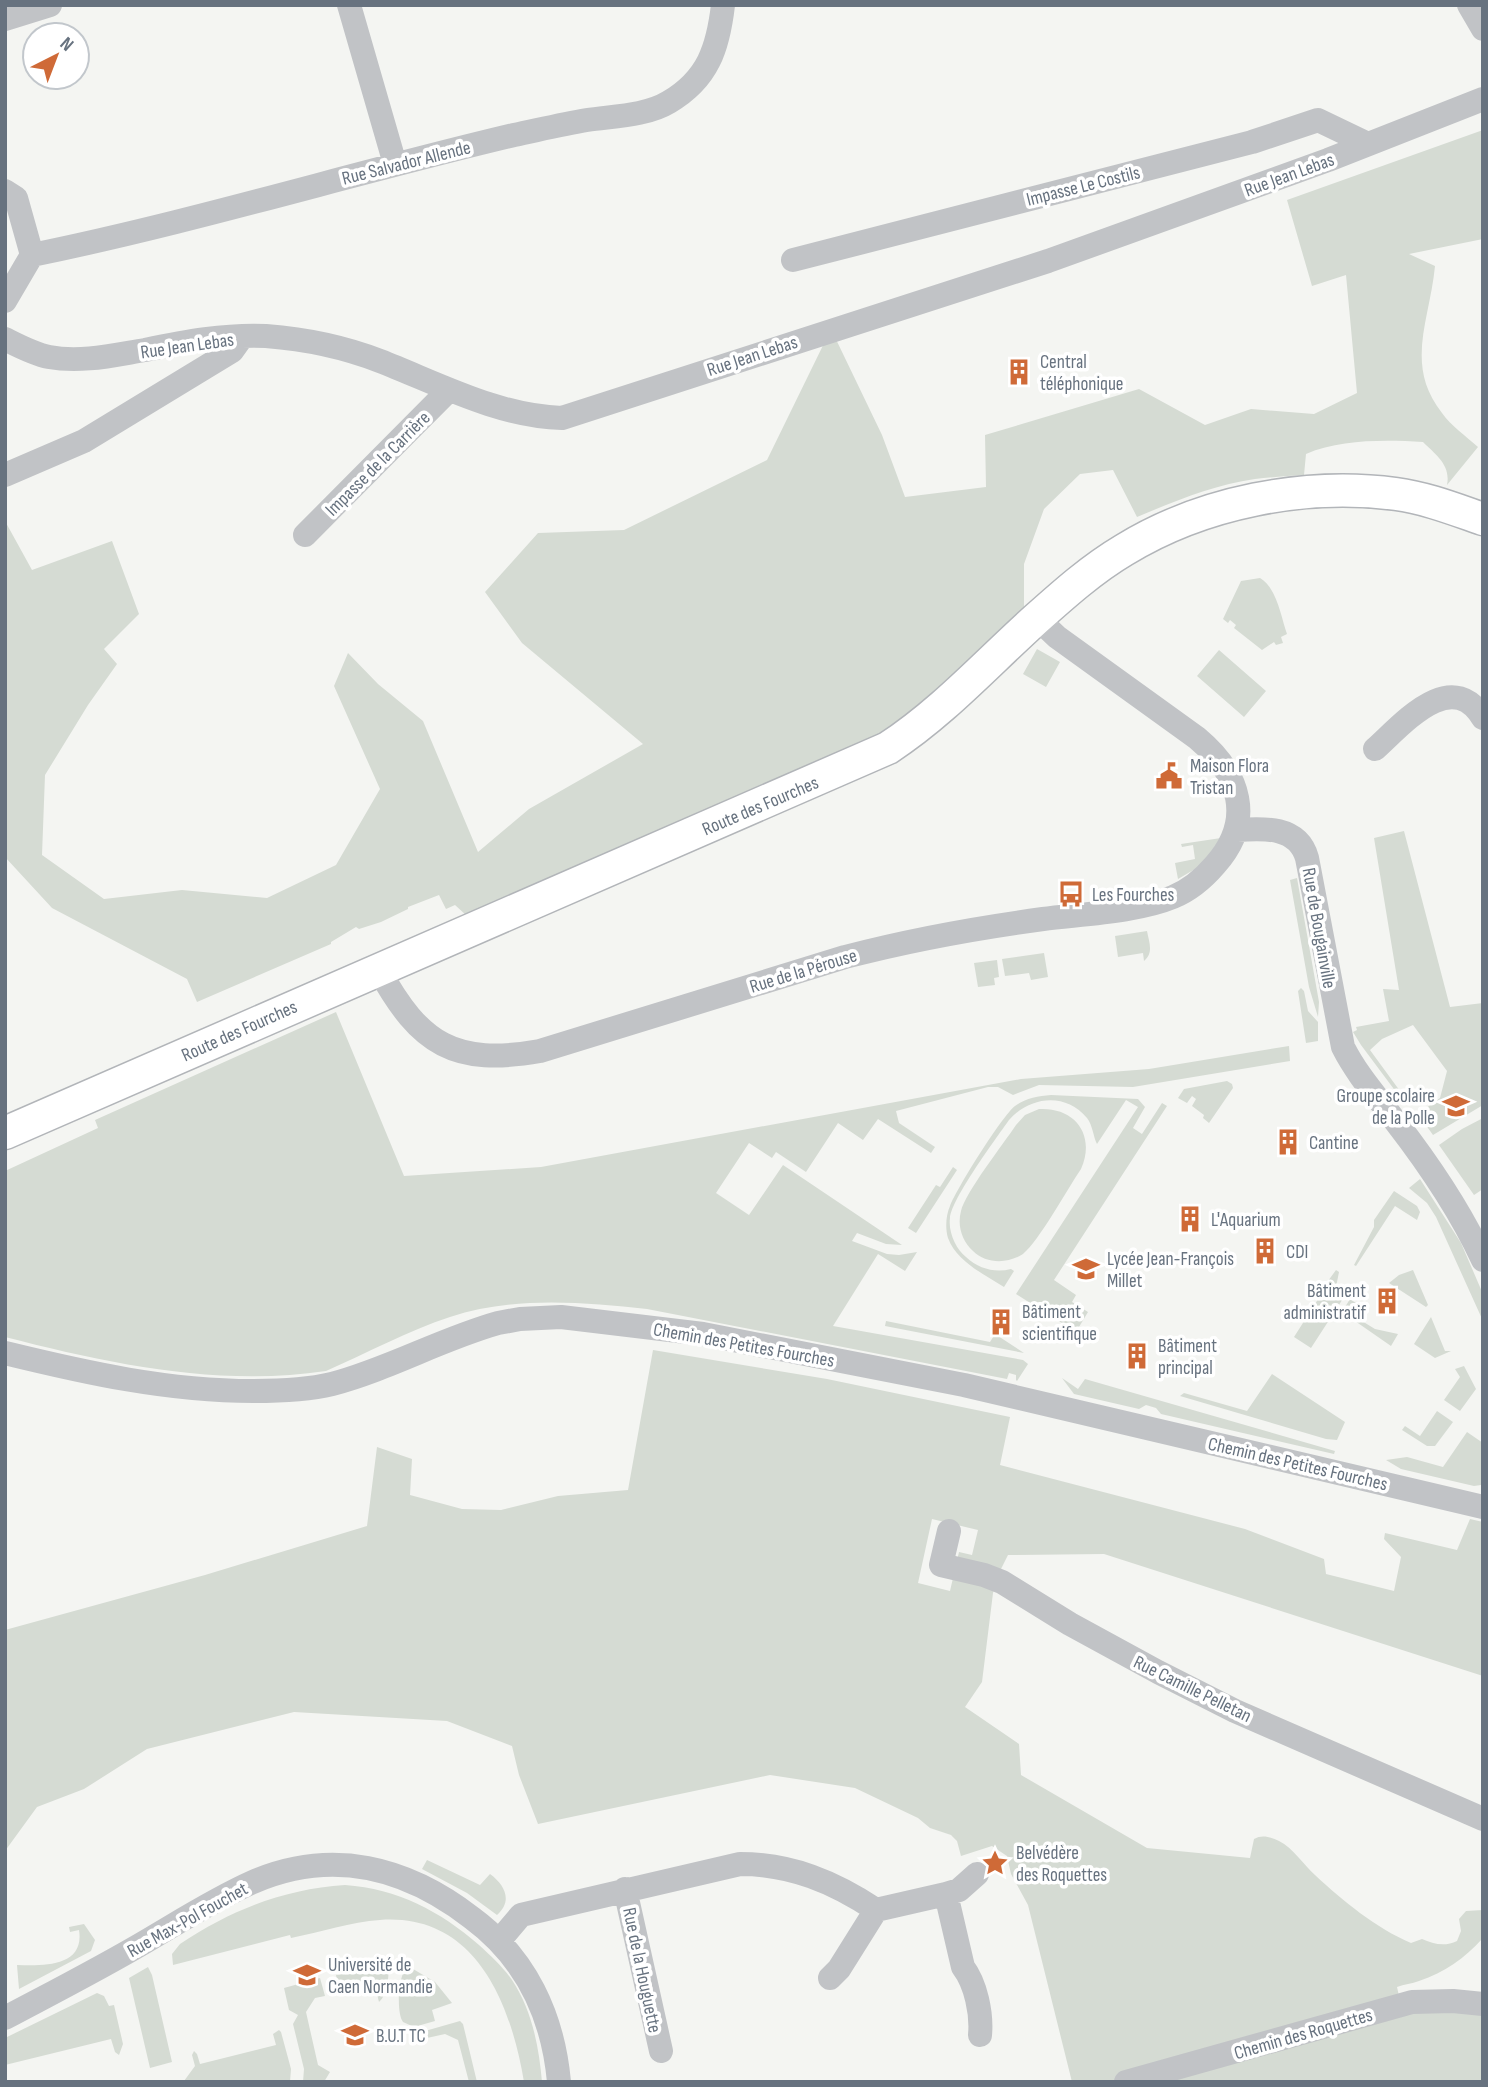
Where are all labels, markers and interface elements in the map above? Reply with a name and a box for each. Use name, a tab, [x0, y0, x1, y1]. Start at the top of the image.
north arrow	[21, 21, 91, 91]
text: N	[55, 33, 78, 56]
street label: Rue Salvador Allende	[340, 136, 473, 191]
street label: Rue Jean Lebas	[1241, 148, 1338, 202]
street label: Impasse Le Costils	[1024, 161, 1143, 212]
street label: Rue Jean Lebas	[139, 329, 235, 364]
street label: Rue Jean Lebas	[704, 331, 801, 382]
place label: Central téléphonique	[1040, 351, 1124, 396]
building icon: Central téléphonique	[1004, 357, 1034, 387]
street label: Impasse de la Carrière	[321, 407, 435, 521]
place label: Maison Flora Tristan	[1190, 755, 1269, 800]
public building icon: Maison Flora Tristan	[1154, 761, 1184, 791]
street label: Route des Fourches	[699, 771, 822, 841]
street label: Rue de Bougainville	[1297, 866, 1340, 990]
bus stop icon: Les Fourches	[1056, 879, 1086, 909]
place label: Les Fourches	[1092, 884, 1175, 907]
street label: Rue de la Pérouse	[747, 944, 860, 999]
street label: Route des Fourches	[178, 996, 301, 1067]
place label: Groupe scolaire de la Polle	[1337, 1085, 1435, 1130]
school or university icon: Groupe scolaire de la Polle	[1441, 1091, 1471, 1121]
building icon: Cantine	[1273, 1127, 1303, 1157]
place label: Cantine	[1309, 1132, 1359, 1155]
building icon: L'Aquarium	[1175, 1204, 1205, 1234]
place label: L'Aquarium	[1211, 1209, 1281, 1232]
building icon: CDI	[1250, 1236, 1280, 1266]
place label: CDI	[1286, 1241, 1308, 1264]
place label: Lycée Jean-François Millet	[1107, 1248, 1234, 1293]
school or university icon: Lycée Jean-François Millet	[1071, 1254, 1101, 1284]
place label: Bâtiment administratif	[1283, 1280, 1366, 1325]
building icon: Bâtiment administratif	[1372, 1286, 1402, 1316]
place label: Bâtiment scientifique	[1022, 1301, 1097, 1346]
building icon: Bâtiment scientifique	[986, 1307, 1016, 1337]
street label: Chemin des Petites Fourches	[651, 1318, 836, 1373]
place label: Bâtiment principal	[1158, 1335, 1217, 1380]
building icon: Bâtiment principal	[1122, 1341, 1152, 1371]
street label: Chemin des Petites Fourches	[1206, 1433, 1390, 1496]
street label: Rue Camille Pelletan	[1130, 1651, 1255, 1728]
place label: Belvédère des Roquettes	[1016, 1842, 1107, 1887]
place icon: Belvédère des Roquettes	[980, 1848, 1010, 1878]
street label: Rue Max-Pol Fouchet	[123, 1878, 252, 1963]
street label: Rue de la Houguette	[617, 1906, 666, 2035]
place label: Université de Caen Normandie	[328, 1954, 433, 1999]
school or university icon: Université de Caen Normandie	[292, 1960, 322, 1990]
street label: Chemin des Roquettes	[1232, 2004, 1375, 2065]
school or university icon: B.U.T TC	[340, 2020, 370, 2050]
place label: B.U.T TC	[376, 2025, 426, 2048]

